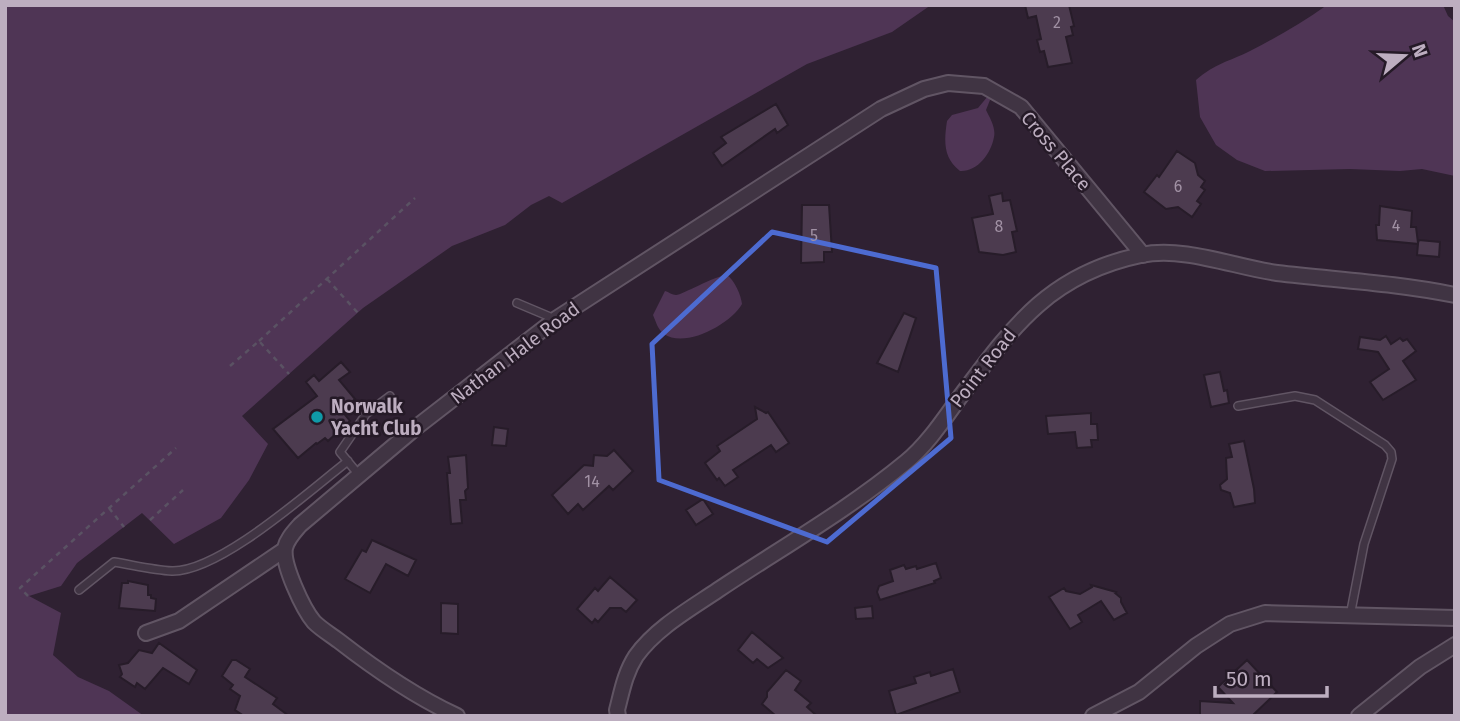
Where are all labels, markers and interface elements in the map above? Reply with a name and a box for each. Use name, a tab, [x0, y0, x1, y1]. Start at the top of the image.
house number: 2	[1053, 13, 1061, 32]
north arrow	[1369, 21, 1439, 91]
text: N	[1407, 41, 1433, 60]
street label: Cross Place	[1016, 107, 1096, 195]
house number: 6	[1174, 177, 1182, 196]
house number: 4	[1392, 216, 1401, 235]
house number: 8	[995, 217, 1004, 236]
house number: 5	[810, 226, 818, 245]
street label: Nathan Hale Road	[446, 297, 584, 409]
street label: Point Road	[945, 324, 1021, 412]
place label: Norwalk Yacht Club	[330, 395, 422, 440]
marker: Norwalk Yacht Club	[309, 409, 325, 425]
house number: 14	[584, 472, 600, 491]
scale bar	[1215, 654, 1327, 698]
text: 50 m	[1226, 666, 1272, 692]

